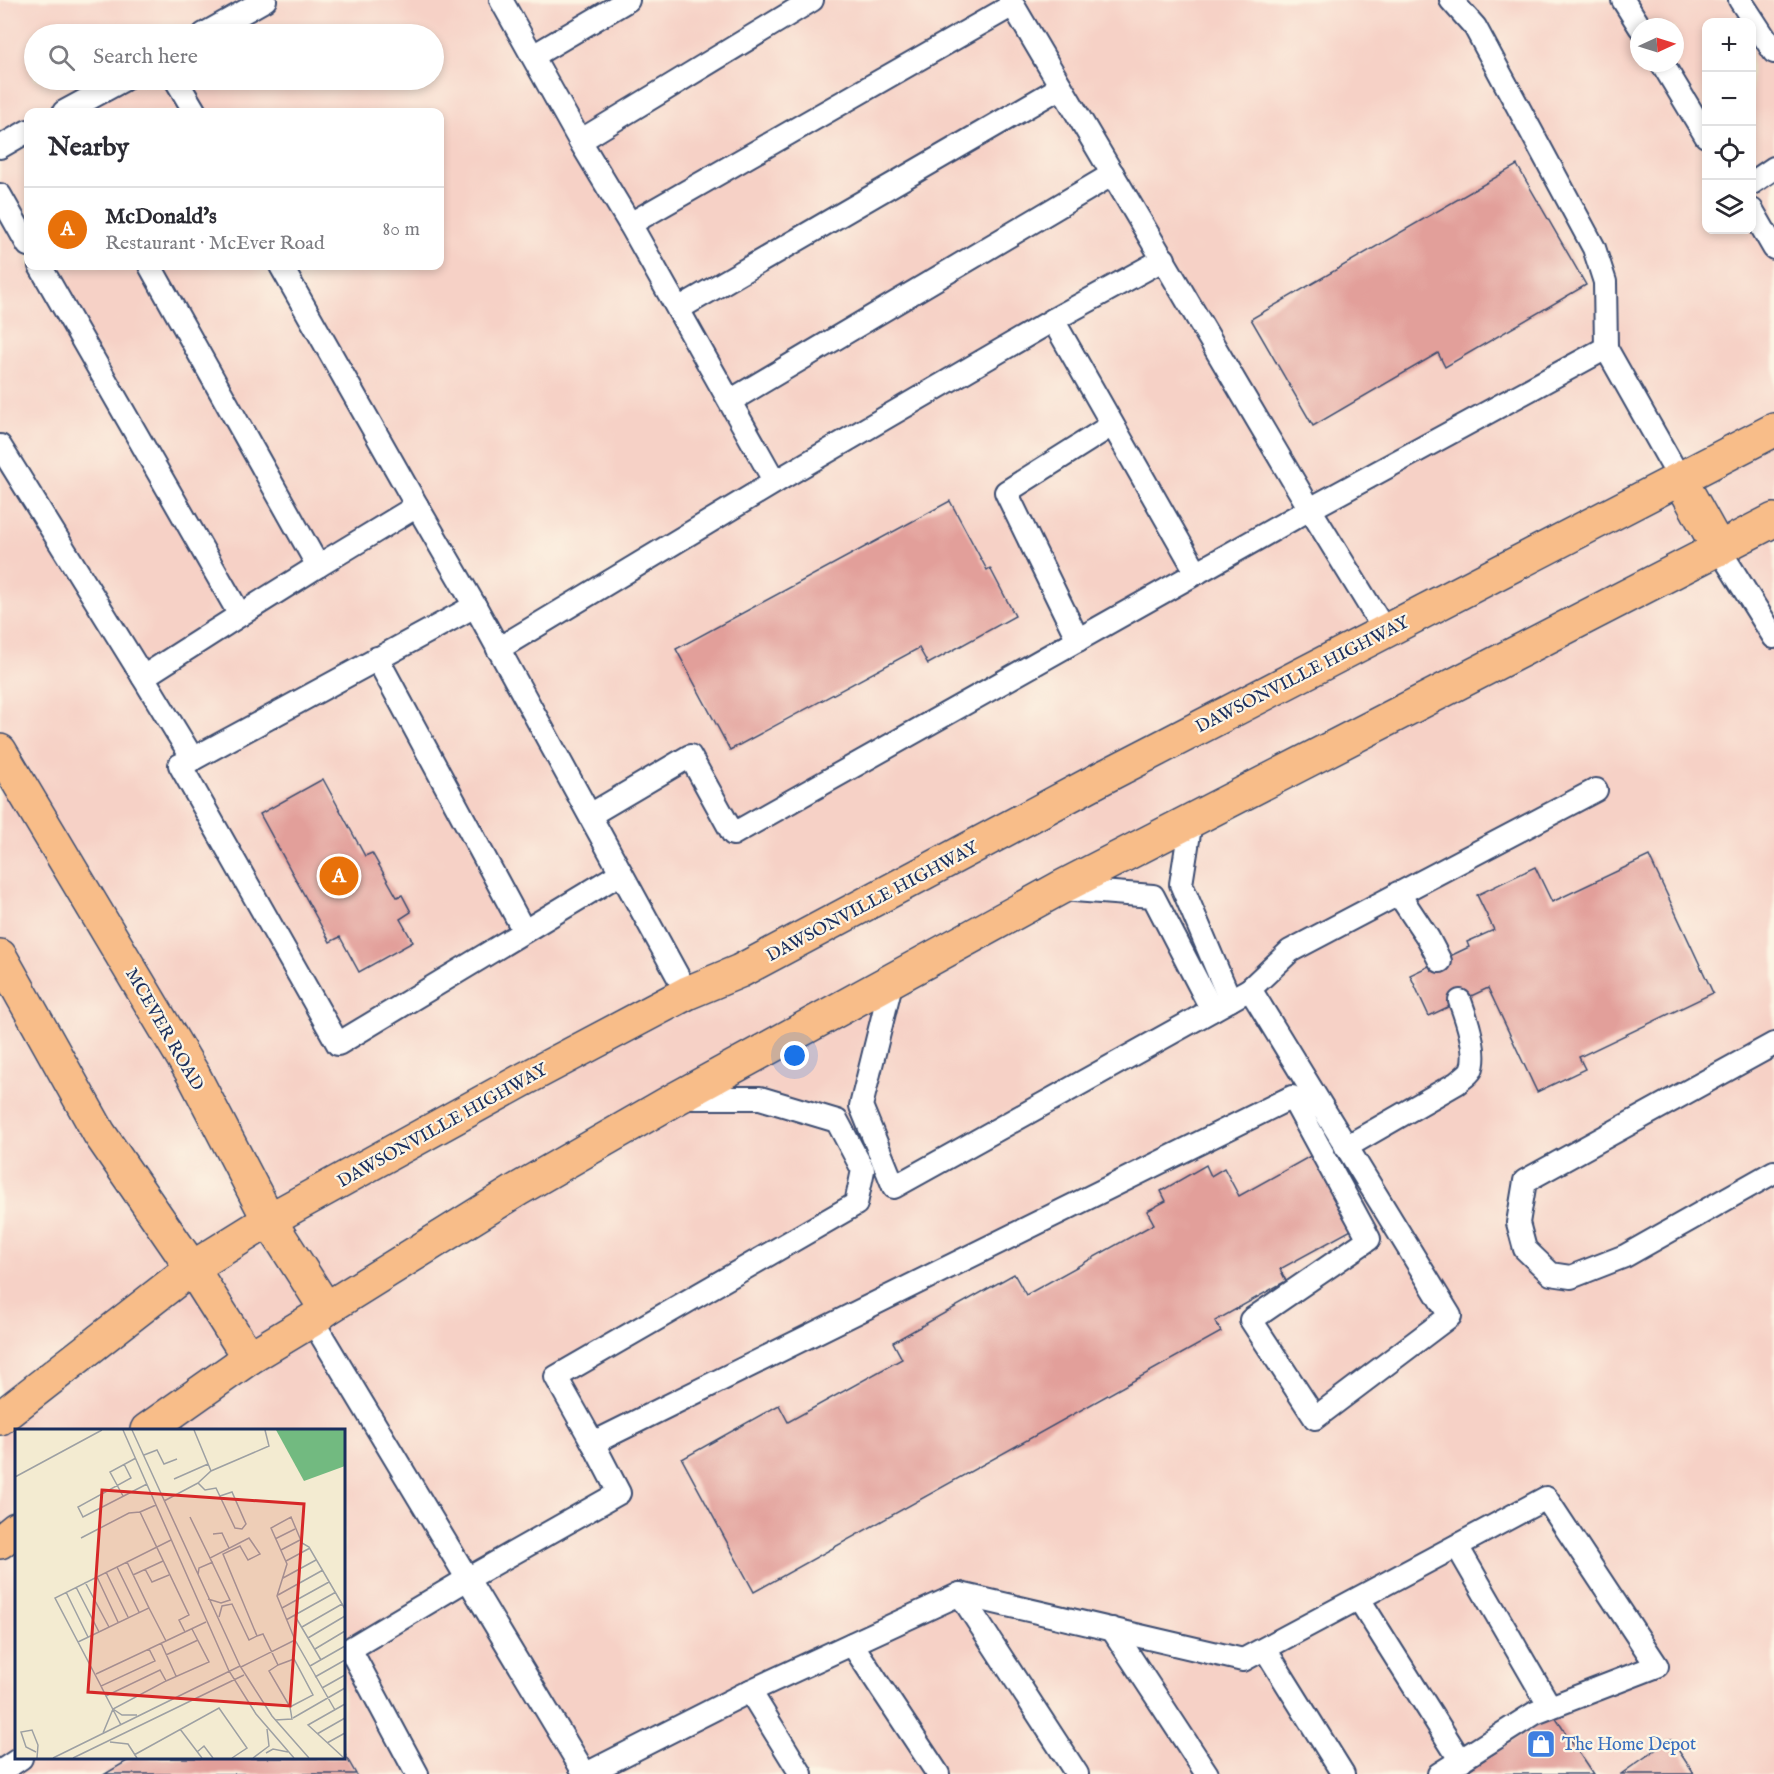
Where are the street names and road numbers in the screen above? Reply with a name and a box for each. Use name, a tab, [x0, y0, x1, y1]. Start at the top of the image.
street label: DAWSONVILLE HIGHWAY	[1192, 611, 1414, 739]
street label: DAWSONVILLE HIGHWAY	[763, 836, 983, 968]
street label: MCEVER ROAD	[119, 964, 208, 1095]
street label: DAWSONVILLE HIGHWAY	[334, 1058, 553, 1194]

